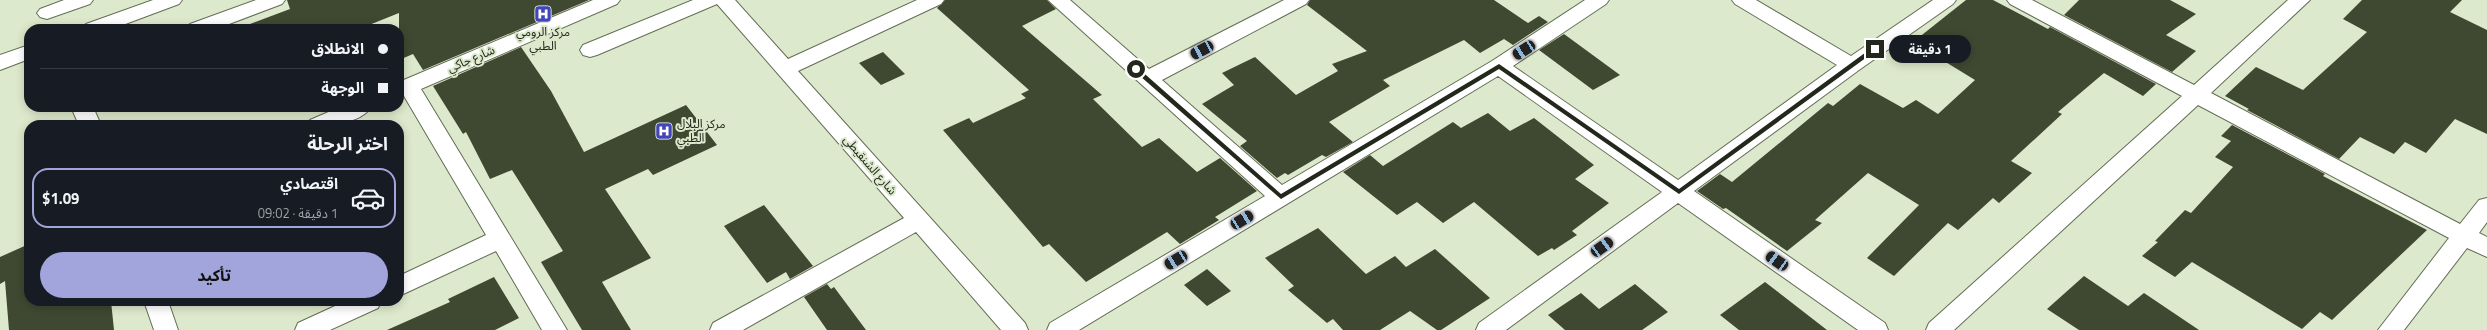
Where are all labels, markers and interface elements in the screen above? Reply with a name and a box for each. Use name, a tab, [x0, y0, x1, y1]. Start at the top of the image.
hospital icon: مركز الرومي الطبي	[533, 4, 553, 24]
place label: مركز الرومي الطبي	[516, 22, 570, 56]
callout: 1 دقيقة	[1889, 35, 1971, 63]
text: الانطلاق	[312, 37, 364, 60]
car	[1511, 38, 1537, 62]
car	[1189, 39, 1215, 61]
text: 1 دقيقة	[1909, 39, 1951, 59]
street label: شارع جاكي	[444, 40, 498, 78]
route end	[1866, 40, 1884, 58]
route start	[1127, 60, 1145, 78]
text: الوجهة	[321, 76, 364, 99]
place label: مركز البلال الطبي	[677, 114, 726, 148]
hospital icon: مركز البلال الطبي	[654, 121, 674, 141]
text: اختر الرحلة	[307, 130, 388, 157]
street label: شارع الشنقيطي	[838, 130, 902, 199]
text: اقتصادي	[280, 172, 338, 195]
icon: car	[350, 180, 386, 216]
text: $1.09	[42, 187, 79, 210]
text: 1 دقيقة · 09:02	[258, 203, 338, 223]
car	[1229, 209, 1255, 231]
car	[1589, 235, 1615, 259]
car	[1163, 249, 1189, 271]
car	[1764, 249, 1790, 273]
button: تأكيد	[40, 252, 388, 298]

